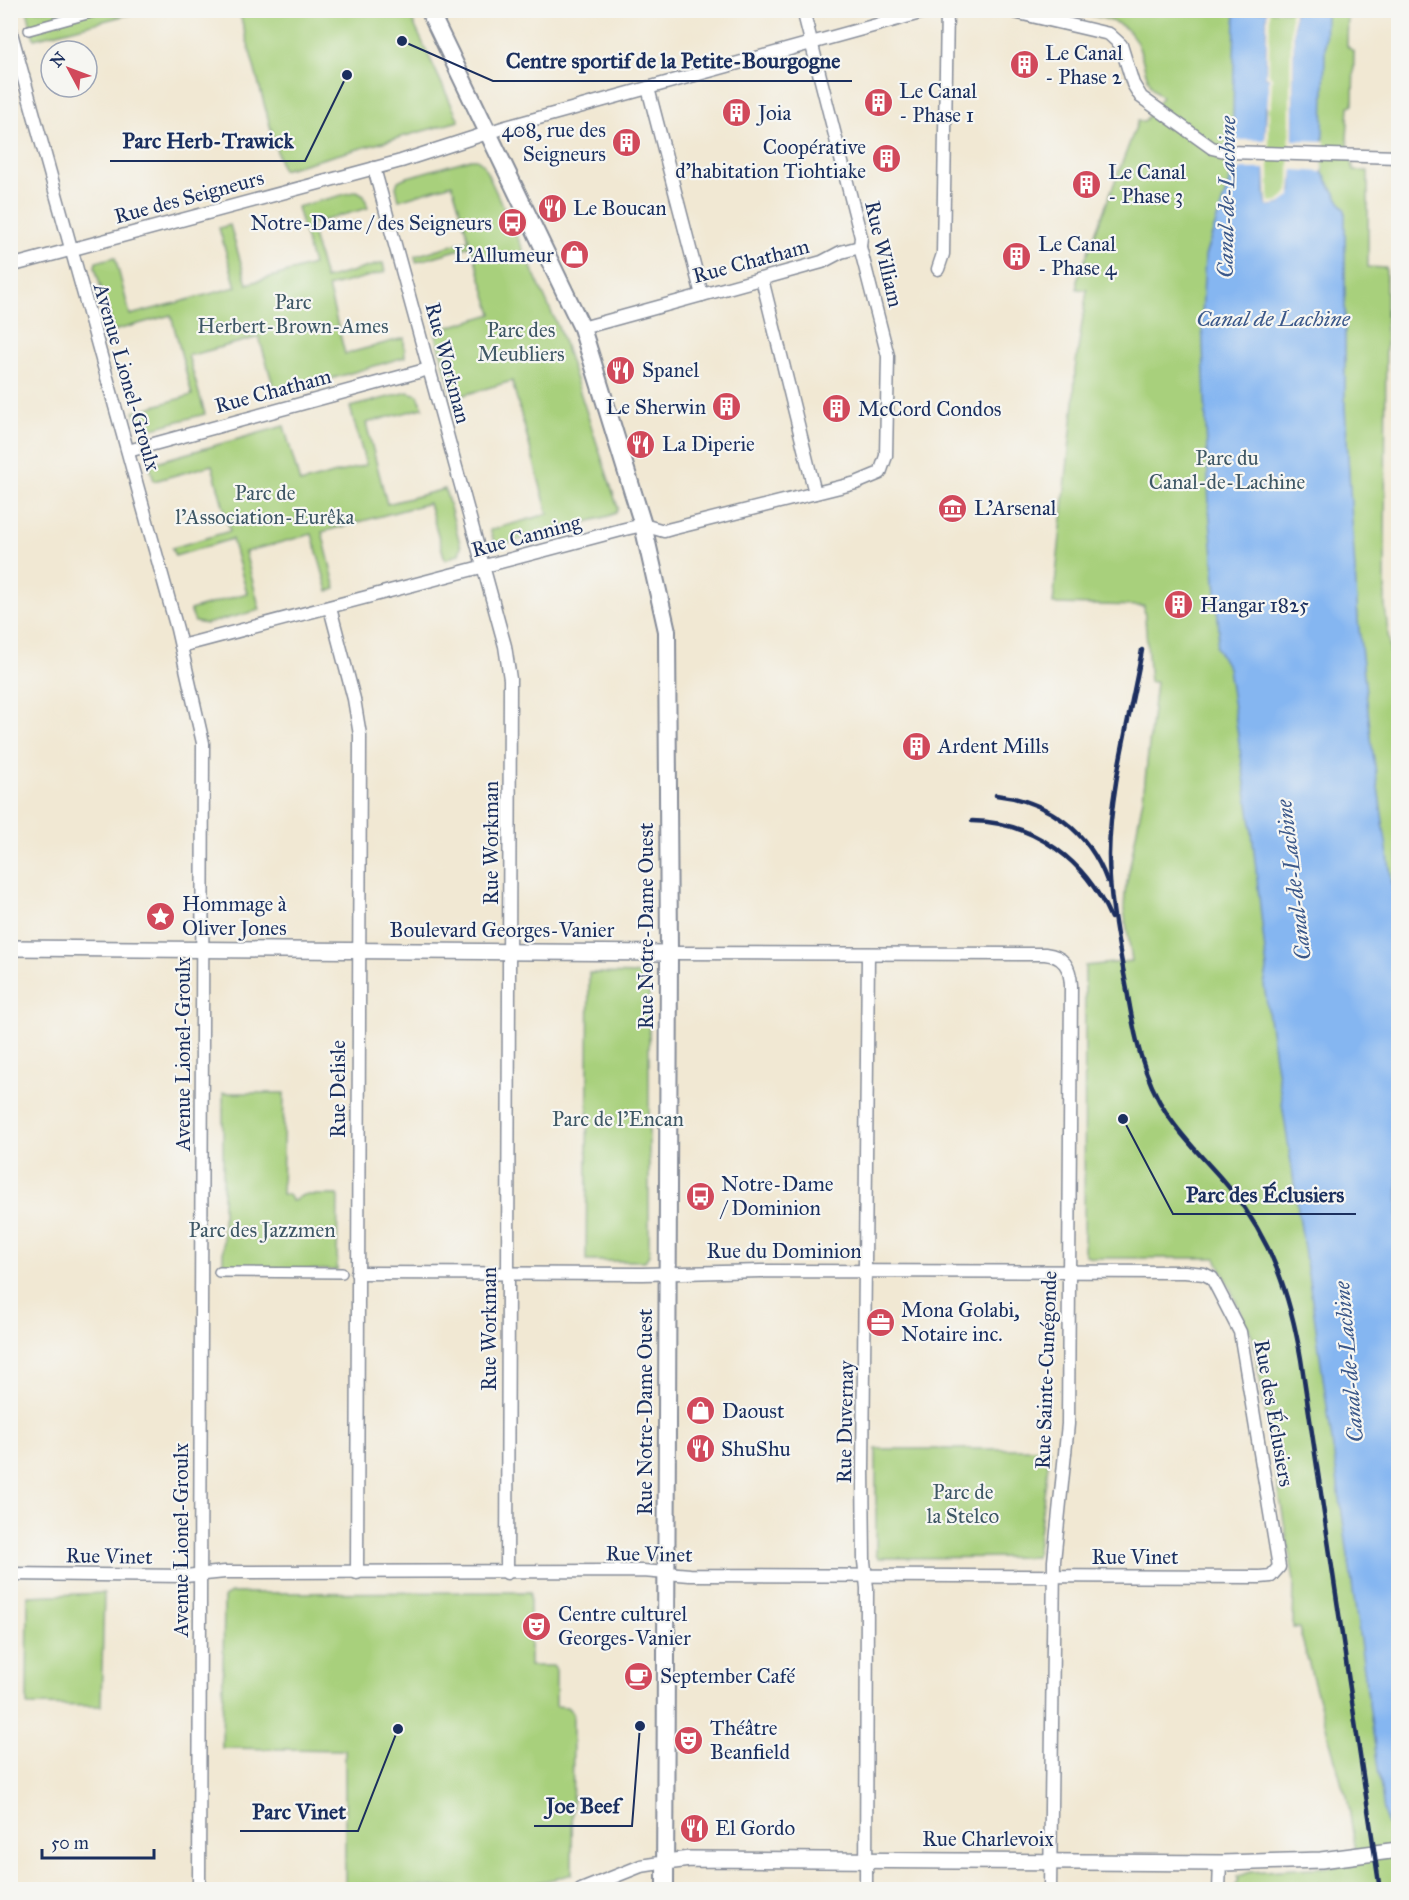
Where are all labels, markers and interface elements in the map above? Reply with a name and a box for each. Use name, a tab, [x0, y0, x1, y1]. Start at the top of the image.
north arrow	[39, 39, 99, 99]
place label: Le Canal - Phase 2	[1045, 40, 1123, 90]
callout: Centre sportif de la Petite-Bourgogne	[493, 41, 852, 81]
text: Centre sportif de la Petite-Bourgogne	[506, 47, 840, 74]
text: N	[46, 48, 70, 71]
building icon: Le Canal - Phase 2	[1008, 49, 1040, 81]
place label: Le Canal - Phase 1	[899, 78, 977, 128]
building icon: Le Canal - Phase 1	[862, 87, 894, 119]
building icon: Joia	[721, 97, 753, 129]
place label: Joia	[756, 100, 792, 126]
water label: Canal-de-Lachine	[1212, 115, 1241, 278]
place label: 408, rue des Seigneurs	[502, 117, 606, 167]
callout: Parc Herb-Trawick	[110, 121, 305, 161]
building icon: 408, rue des Seigneurs	[611, 126, 643, 158]
text: Parc Herb-Trawick	[122, 127, 294, 154]
place label: Coopérative d'habitation Tiohtiake	[675, 134, 866, 184]
building icon: Coopérative d'habitation Tiohtiake	[871, 143, 903, 175]
place label: Le Canal - Phase 3	[1108, 159, 1186, 209]
street label: Rue des Seigneurs	[111, 165, 267, 229]
building icon: Le Canal - Phase 3	[1071, 168, 1103, 200]
restaurant icon: Le Boucan	[536, 192, 568, 224]
place label: Le Boucan	[573, 195, 667, 221]
street label: Rue William	[859, 198, 909, 310]
bus stop icon: Notre-Dame / des Seigneurs	[497, 207, 529, 239]
place label: Notre-Dame / des Seigneurs	[250, 210, 492, 236]
place label: Le Canal - Phase 4	[1038, 231, 1118, 281]
street label: Rue Chatham	[690, 233, 812, 289]
shop icon: L'Allumeur	[559, 239, 591, 271]
building icon: Le Canal - Phase 4	[1001, 240, 1033, 272]
place label: L'Allumeur	[454, 242, 554, 268]
street label: Avenue Lionel-Groulx	[87, 279, 166, 474]
park label: Parc Herbert-Brown-Ames	[197, 289, 389, 339]
street label: Rue Workman	[419, 300, 477, 426]
water label: Canal de Lachine	[1196, 305, 1351, 332]
park label: Parc des Meubliers	[477, 317, 565, 367]
restaurant icon: Spanel	[605, 354, 637, 386]
place label: Spanel	[642, 357, 700, 383]
street label: Rue Chatham	[212, 363, 334, 419]
building icon: Le Sherwin	[711, 391, 743, 423]
building icon: McCord Condos	[821, 393, 853, 425]
place label: Le Sherwin	[606, 394, 706, 420]
place label: McCord Condos	[858, 396, 1002, 422]
restaurant icon: La Diperie	[625, 428, 657, 460]
place label: La Diperie	[662, 431, 755, 457]
park label: Parc du Canal-de-Lachine	[1149, 445, 1305, 495]
park label: Parc de l'Association-Eurêka	[176, 480, 355, 530]
museum icon: L'Arsenal	[937, 492, 969, 524]
place label: L'Arsenal	[974, 495, 1057, 521]
street label: Rue Canning	[469, 509, 584, 563]
building icon: Hangar 1825	[1163, 589, 1195, 621]
place label: Hangar 1825	[1200, 592, 1309, 618]
building icon: Ardent Mills	[901, 730, 933, 762]
place label: Ardent Mills	[937, 733, 1049, 759]
street label: Rue Workman	[478, 781, 504, 905]
water label: Canal-de-Lachine	[1270, 797, 1317, 962]
street label: Rue Notre-Dame Ouest	[633, 822, 659, 1030]
place label: Hommage à Oliver Jones	[182, 891, 287, 941]
place icon: Hommage à Oliver Jones	[145, 900, 177, 932]
street label: Boulevard Georges-Vanier	[390, 917, 615, 943]
street label: Avenue Lionel-Groulx	[170, 956, 196, 1152]
street label: Rue Delisle	[325, 1040, 351, 1138]
park label: Parc de l'Encan	[552, 1106, 684, 1132]
place label: Notre-Dame / Dominion	[719, 1171, 834, 1221]
callout: Parc des Éclusiers	[1173, 1174, 1356, 1214]
bus stop icon: Notre-Dame / Dominion	[684, 1180, 716, 1212]
text: Parc des Éclusiers	[1186, 1181, 1344, 1208]
park label: Parc des Jazzmen	[188, 1217, 336, 1243]
street label: Rue du Dominion	[706, 1238, 862, 1264]
street label: Rue Workman	[476, 1267, 502, 1391]
street label: Rue Sainte-Cunégonde	[1030, 1270, 1062, 1470]
water label: Canal-de-Lachine	[1328, 1279, 1369, 1444]
place label: Mona Golabi, Notaire inc.	[901, 1297, 1020, 1347]
office icon: Mona Golabi, Notaire inc.	[864, 1306, 896, 1338]
street label: Rue Notre-Dame Ouest	[632, 1308, 658, 1516]
street label: Rue des Éclusiers	[1248, 1337, 1301, 1489]
street label: Rue Duvernay	[831, 1359, 859, 1484]
shop icon: Daoust	[685, 1395, 717, 1427]
place label: Daoust	[722, 1398, 785, 1424]
restaurant icon: ShuShu	[684, 1433, 716, 1465]
place label: ShuShu	[721, 1436, 791, 1462]
street label: Avenue Lionel-Groulx	[168, 1442, 194, 1638]
park label: Parc de la Stelco	[927, 1479, 1000, 1529]
street label: Rue Vinet	[605, 1540, 693, 1568]
street label: Rue Vinet	[65, 1542, 153, 1570]
street label: Rue Vinet	[1092, 1544, 1179, 1570]
place label: Centre culturel Georges-Vanier	[558, 1601, 691, 1651]
theatre icon: Centre culturel Georges-Vanier	[521, 1610, 553, 1642]
cafe icon: September Café	[623, 1660, 655, 1692]
place label: September Café	[660, 1663, 795, 1689]
place label: Théâtre Beanfield	[710, 1715, 790, 1765]
theatre icon: Théâtre Beanfield	[673, 1724, 705, 1756]
callout: Joe Beef	[534, 1786, 632, 1826]
callout: Parc Vinet	[240, 1791, 358, 1831]
text: Joe Beef	[543, 1792, 624, 1820]
text: Parc Vinet	[252, 1798, 346, 1825]
restaurant icon: El Gordo	[678, 1812, 710, 1844]
place label: El Gordo	[715, 1815, 796, 1841]
scale bar	[42, 1822, 154, 1860]
street label: Rue Charlevoix	[922, 1826, 1055, 1852]
text: 50 m	[51, 1832, 89, 1854]

